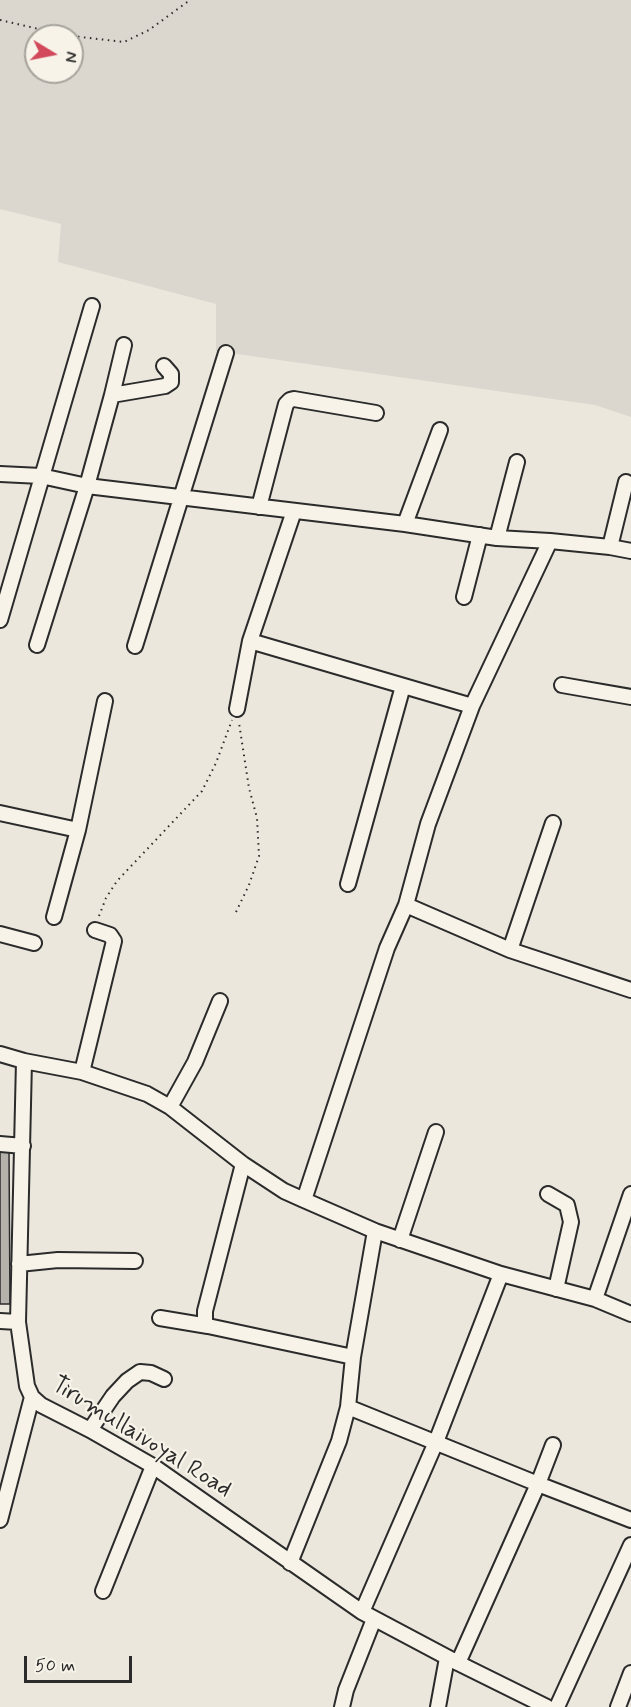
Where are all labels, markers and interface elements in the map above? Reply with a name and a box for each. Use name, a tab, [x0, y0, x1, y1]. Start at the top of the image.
north arrow	[24, 24, 84, 84]
text: N	[59, 50, 82, 64]
street label: Tirumullaivoyal Road	[46, 1371, 236, 1505]
scale bar	[27, 1644, 135, 1682]
text: 50 m	[35, 1654, 75, 1678]

